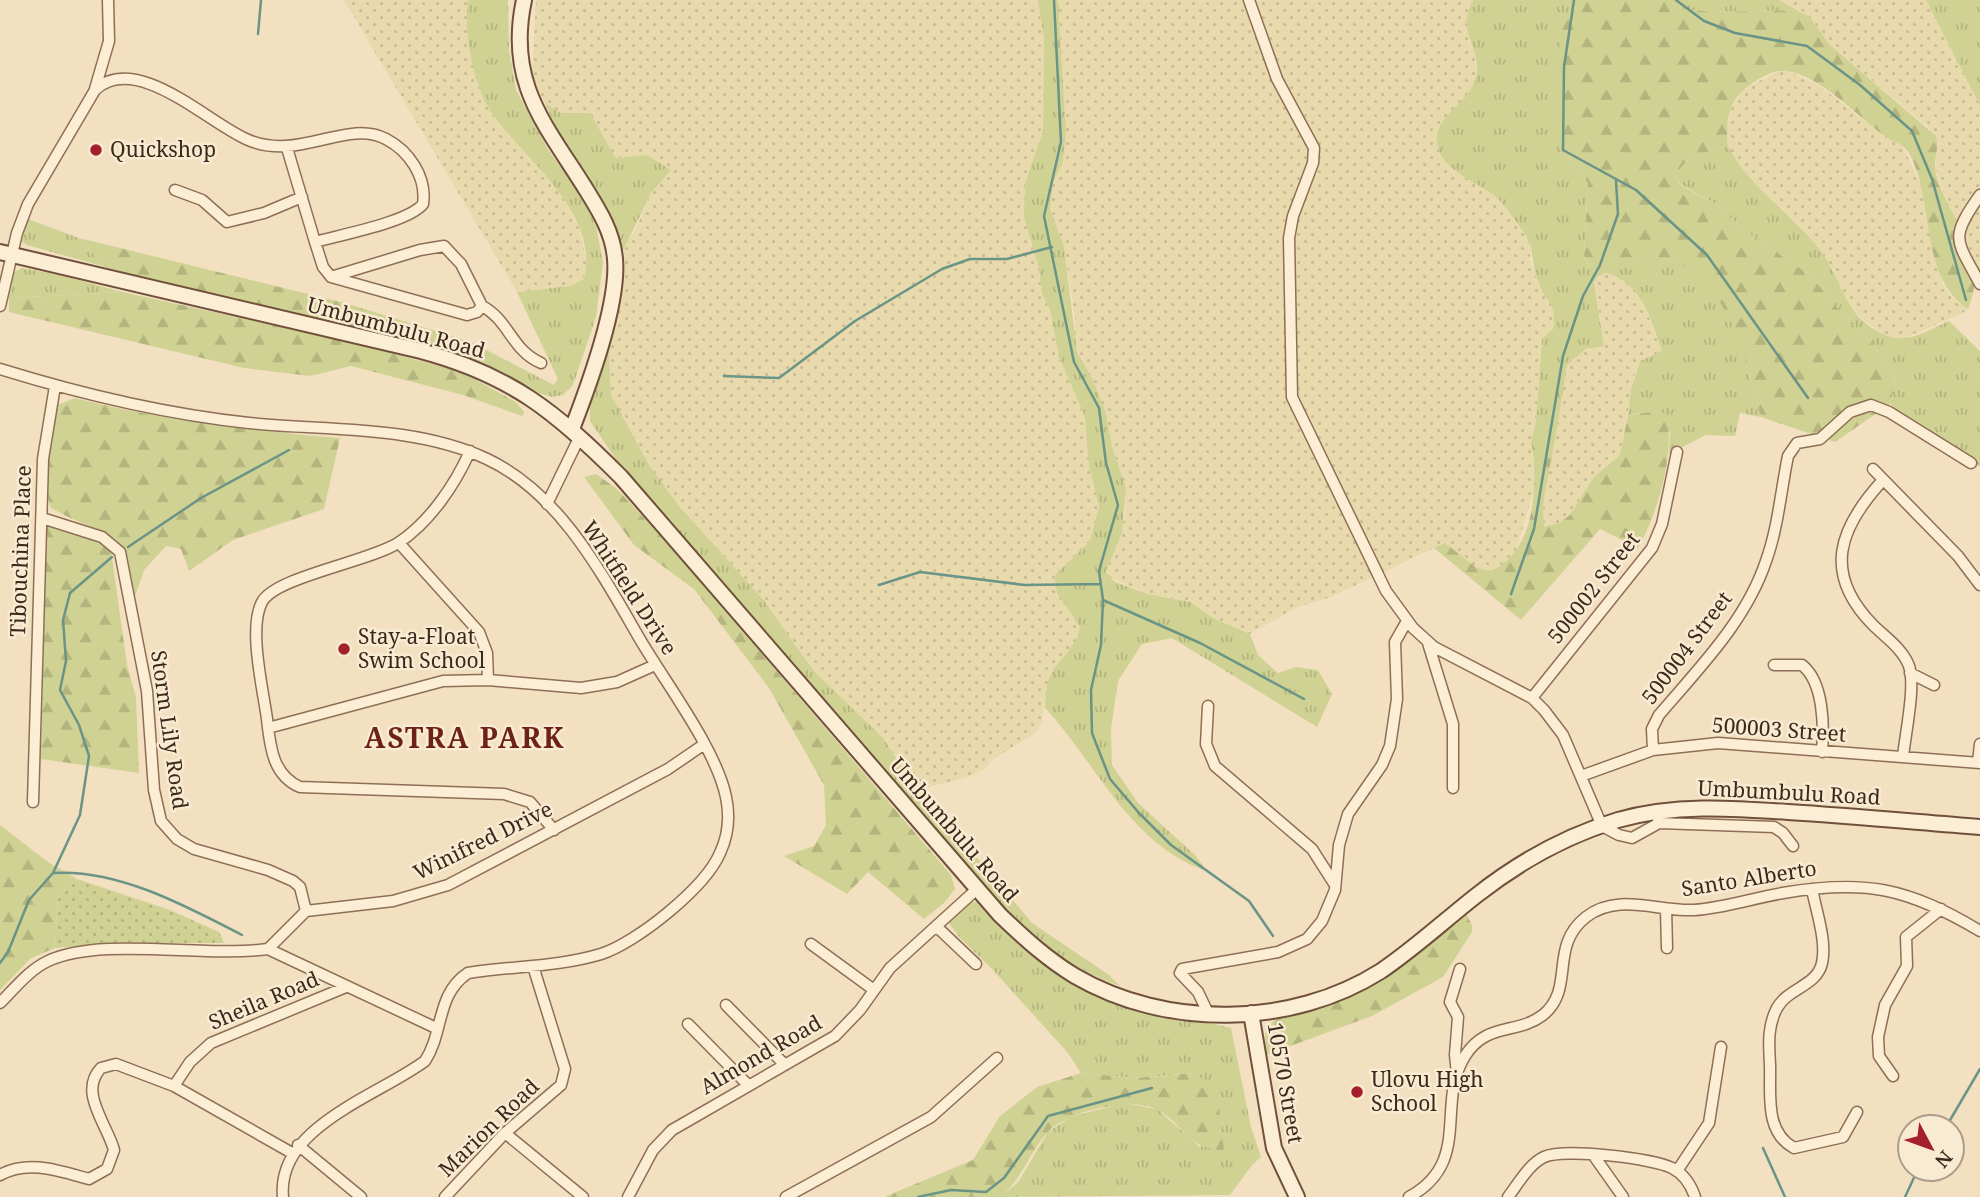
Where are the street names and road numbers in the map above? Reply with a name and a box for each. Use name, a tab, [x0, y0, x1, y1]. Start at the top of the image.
street label: Umbumbulu Road	[304, 290, 488, 364]
street label: Tibouchina Place	[3, 465, 37, 637]
street label: Whitfield Drive	[576, 515, 684, 660]
street label: 500002 Street	[1541, 526, 1646, 649]
street label: 500004 Street	[1635, 585, 1738, 710]
street label: Storm Lily Road	[145, 648, 195, 811]
street label: 500003 Street	[1711, 710, 1847, 748]
street label: Umbumbulu Road	[884, 751, 1025, 908]
street label: Umbumbulu Road	[1697, 773, 1881, 811]
street label: Winifred Drive	[408, 794, 557, 886]
street label: Santo Alberto	[1679, 853, 1818, 903]
street label: Sheila Road	[204, 964, 323, 1036]
street label: Almond Road	[695, 1008, 826, 1100]
street label: 10570 Street	[1262, 1020, 1310, 1146]
street label: Marion Road	[432, 1072, 545, 1182]

